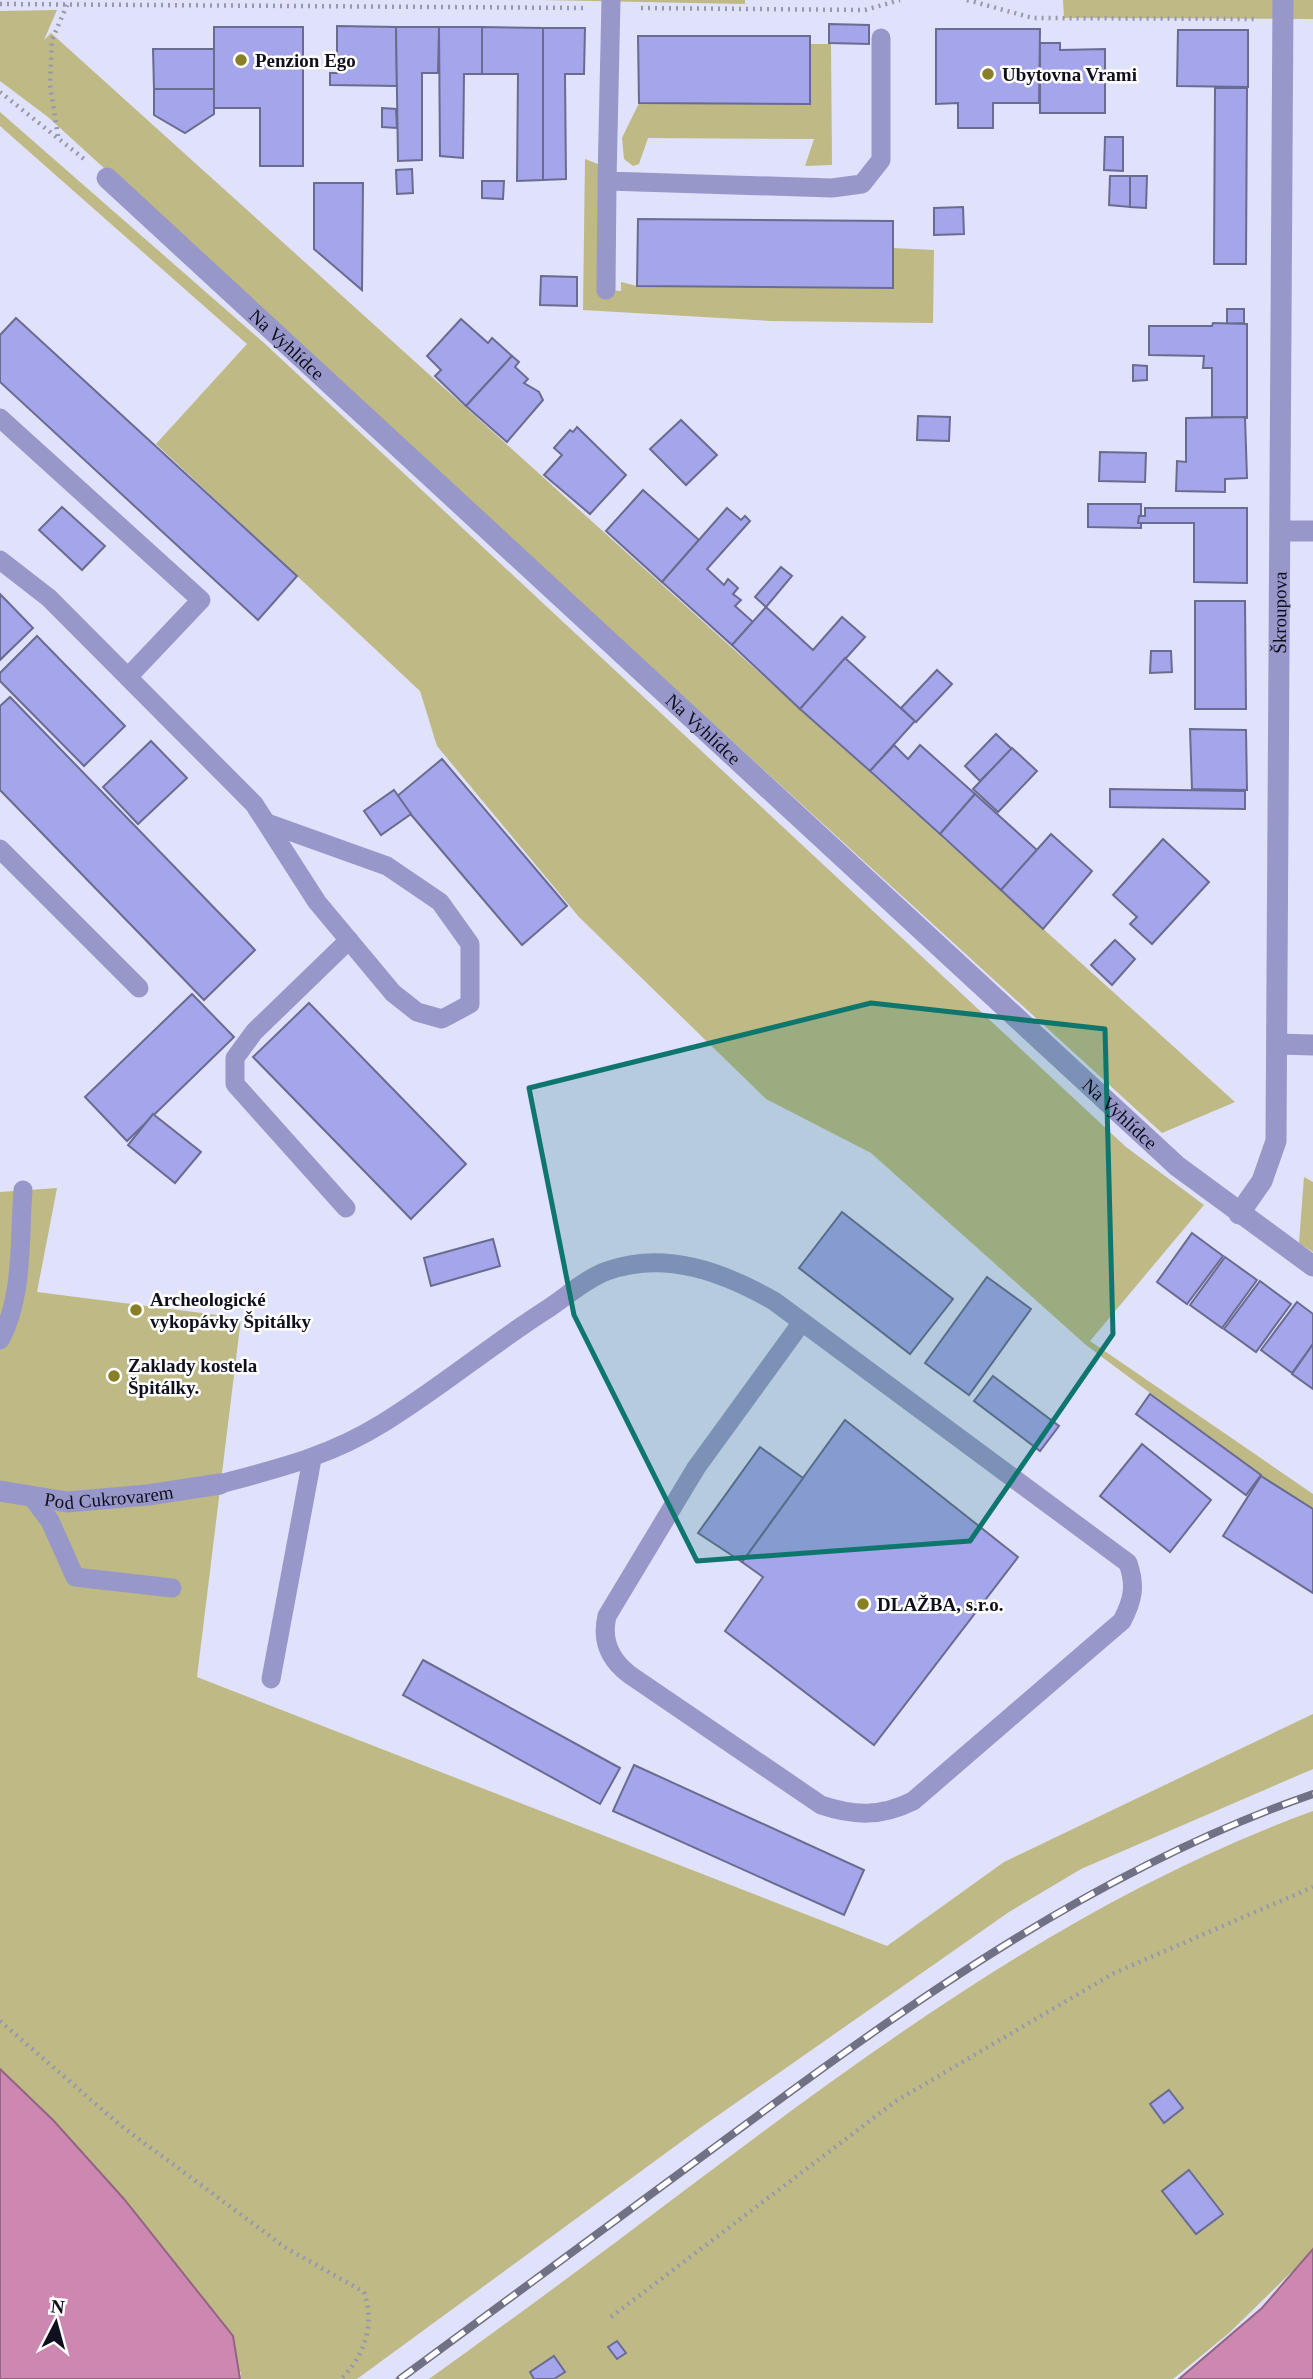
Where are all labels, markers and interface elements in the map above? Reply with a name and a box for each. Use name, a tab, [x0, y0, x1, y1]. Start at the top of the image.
place label: Penzion Ego	[255, 50, 356, 71]
marker: Penzion Ego	[233, 52, 249, 68]
place label: Ubytovna Vrami	[1002, 64, 1137, 85]
marker: Ubytovna Vrami	[980, 66, 996, 82]
street label: Na Vyhlídce	[245, 305, 329, 384]
street label: Škroupova	[1268, 571, 1290, 654]
street label: Na Vyhlídce	[662, 689, 745, 769]
street label: Na Vyhlídce	[1078, 1074, 1162, 1153]
place label: Archeologické vykopávky Špitálky	[150, 1289, 312, 1332]
marker: Archeologické vykopávky Špitálky	[128, 1302, 144, 1318]
place label: Zaklady kostela Špitálky.	[128, 1355, 258, 1398]
marker: Zaklady kostela Špitálky.	[106, 1368, 122, 1384]
street label: Pod Cukrovarem	[43, 1481, 175, 1513]
place label: DLAŽBA, s.r.o.	[877, 1594, 1004, 1615]
marker: DLAŽBA, s.r.o.	[855, 1596, 871, 1612]
north arrow	[21, 2288, 91, 2358]
text: N	[50, 2295, 66, 2318]

